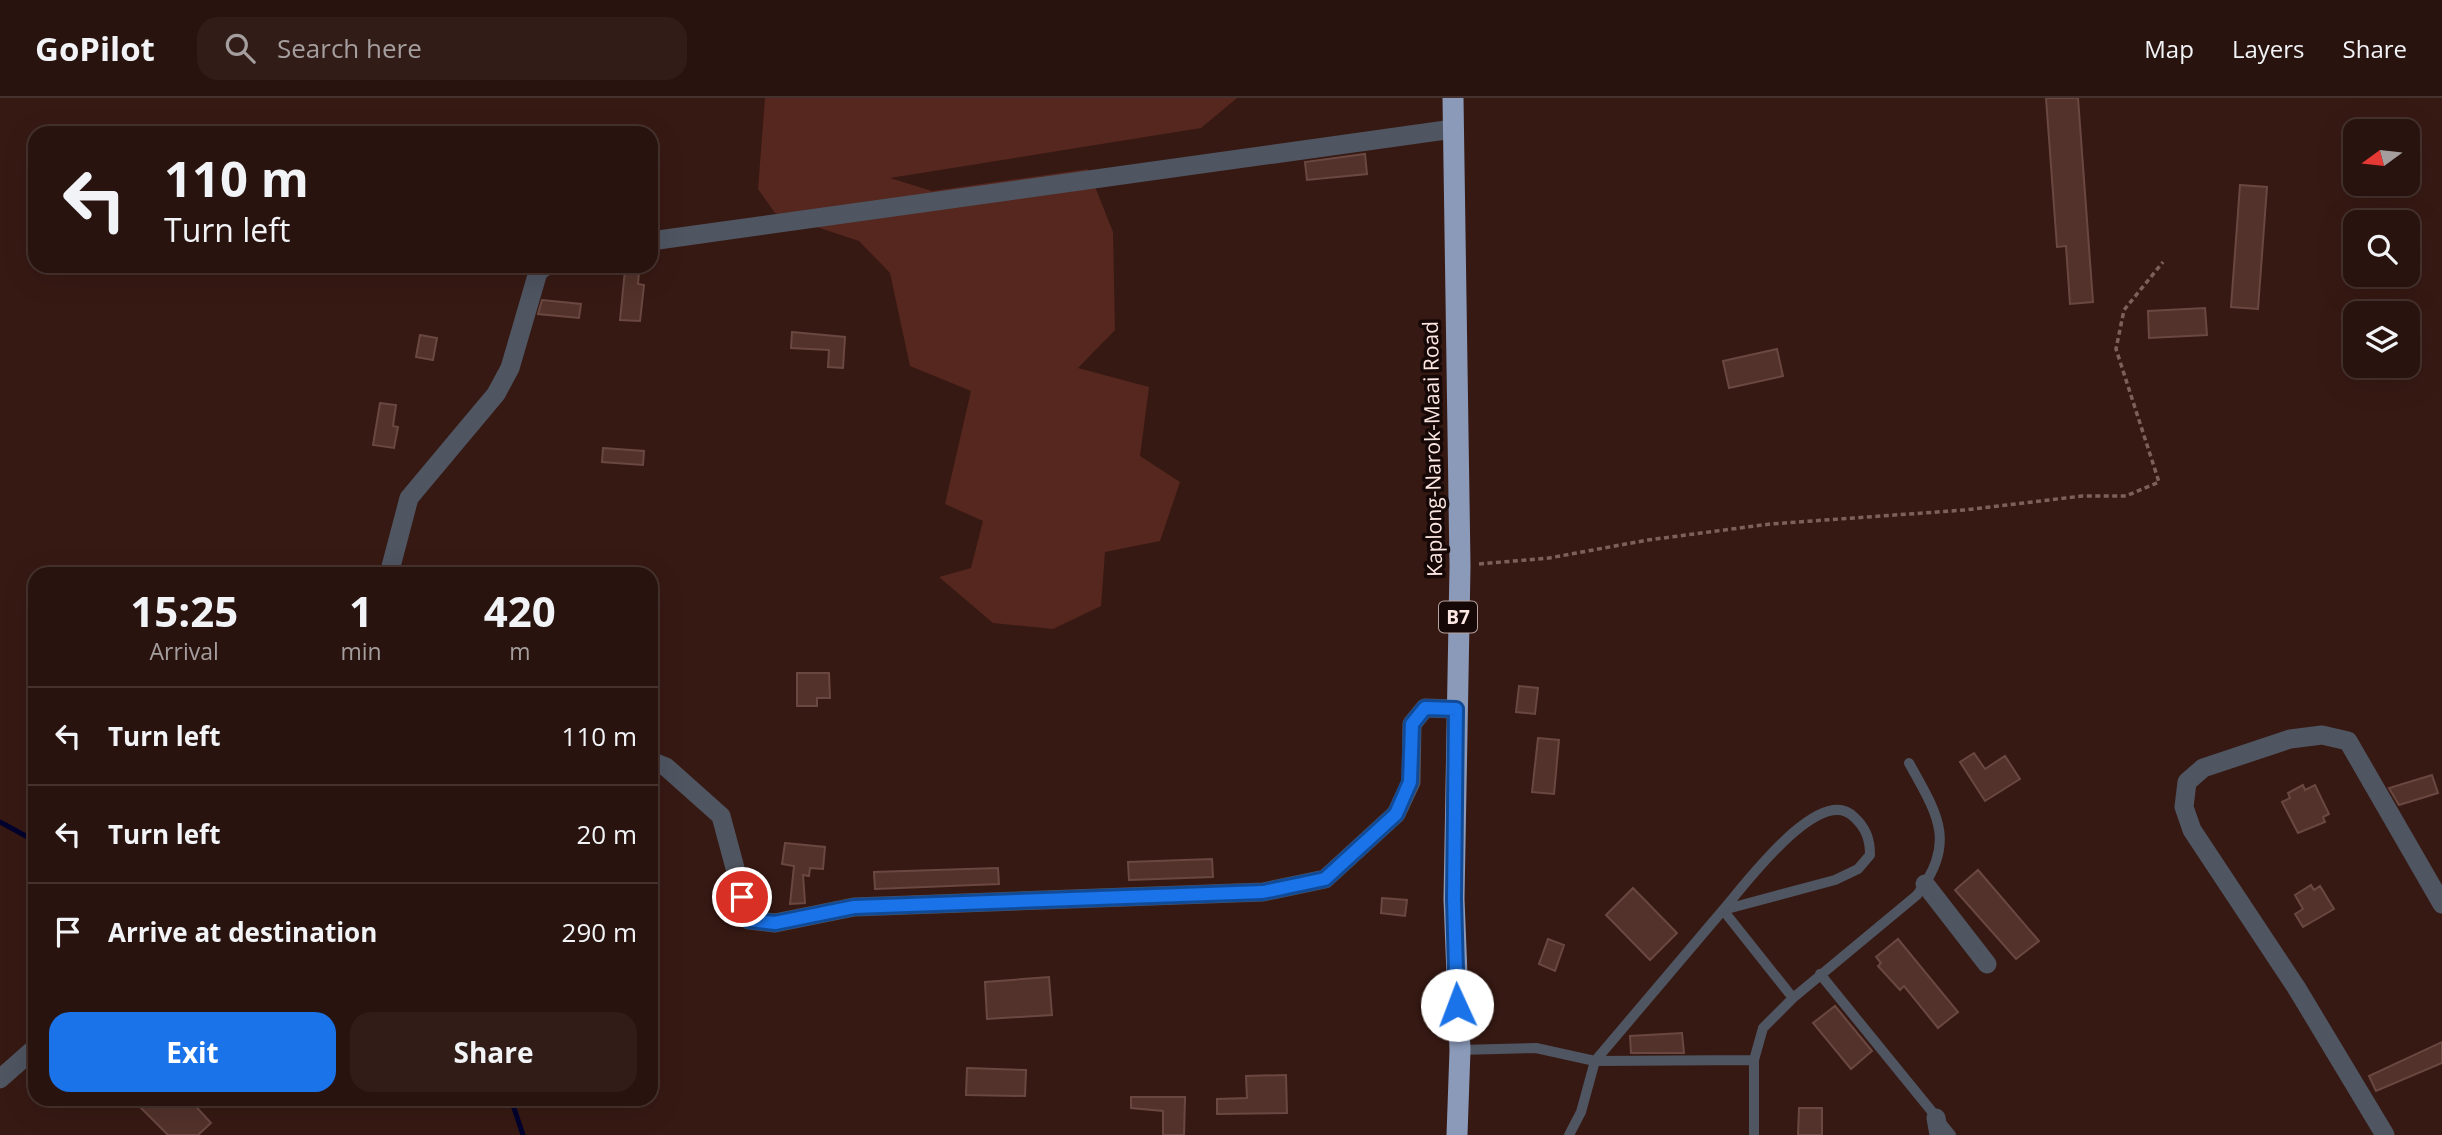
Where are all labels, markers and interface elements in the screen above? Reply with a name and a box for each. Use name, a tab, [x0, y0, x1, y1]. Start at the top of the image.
search box	[197, 17, 687, 80]
text: GoPilot	[35, 26, 155, 71]
icon: search	[221, 29, 259, 67]
text: Search here	[277, 30, 422, 66]
text: Map	[2144, 32, 2194, 65]
text: Layers	[2232, 32, 2305, 65]
text: Share	[2343, 32, 2407, 65]
north arrow	[2343, 119, 2420, 196]
map controls	[2343, 119, 2420, 378]
text: 110 m	[164, 145, 309, 211]
icon: left	[49, 154, 140, 245]
text: Turn left	[164, 208, 290, 251]
button: search	[2343, 210, 2420, 287]
button: layers	[2343, 301, 2420, 378]
street label: Kaplong-Narok-Maai Road	[1416, 321, 1448, 577]
text: 15:25	[130, 582, 238, 639]
text: 1	[349, 582, 373, 639]
text: 420	[484, 582, 556, 639]
road number: B7	[1439, 602, 1477, 632]
text: Arrival	[150, 635, 219, 667]
text: min	[340, 635, 382, 667]
text: m	[509, 635, 530, 667]
icon: left	[49, 717, 87, 755]
text: Turn left	[108, 718, 220, 754]
text: 110 m	[562, 718, 637, 754]
icon: left	[49, 815, 87, 853]
text: Turn left	[108, 816, 220, 852]
text: 20 m	[576, 816, 637, 852]
pin	[712, 867, 772, 927]
icon: arrive	[723, 878, 761, 916]
icon: arrive	[49, 913, 87, 951]
text: Arrive at destination	[108, 914, 377, 950]
text: 290 m	[562, 914, 637, 950]
position arrow	[1420, 968, 1494, 1042]
button: Exit	[49, 1012, 336, 1092]
button: Share	[350, 1012, 637, 1092]

